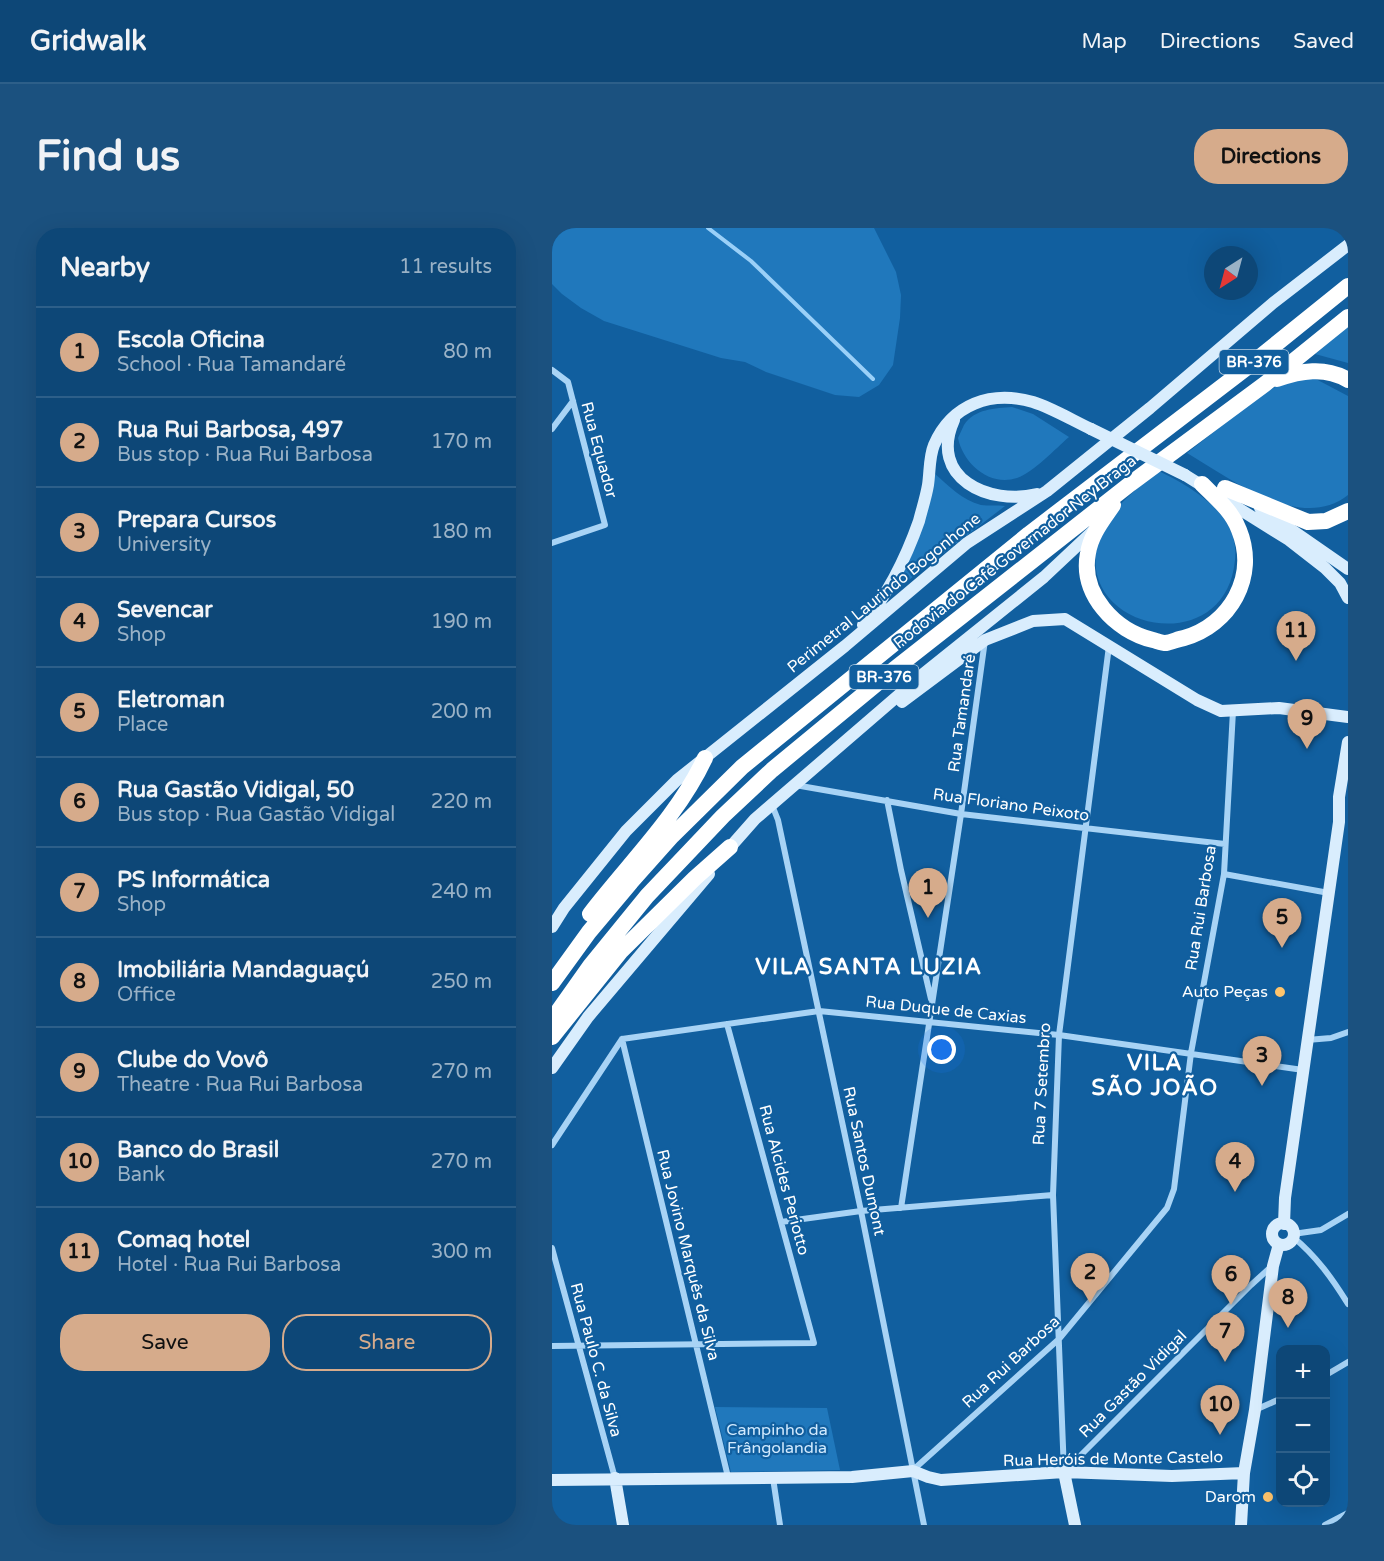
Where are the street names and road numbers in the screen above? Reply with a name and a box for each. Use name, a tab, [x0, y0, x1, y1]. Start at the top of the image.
road number: BR-376	[1220, 350, 1288, 374]
street label: Rua Equador	[577, 400, 622, 501]
street label: Rodovia do Café Governador Ney Braga	[890, 451, 1140, 653]
street label: Perimetral Laurindo Bogonhone	[783, 509, 985, 677]
street label: Rua Tamandaré	[944, 653, 980, 773]
road number: BR-376	[850, 665, 918, 689]
street label: Rua Floriano Peixoto	[931, 784, 1091, 826]
street label: Rua Rui Barbosa	[1181, 844, 1221, 972]
street label: Rua Duque de Caxias	[865, 992, 1027, 1028]
street label: Rua 7 Setembro	[1029, 1022, 1055, 1146]
street label: Rua Santos Dumont	[838, 1085, 890, 1237]
street label: Rua Alcides Periotto	[754, 1103, 814, 1257]
street label: Rua Jovino Marquês da Silva	[652, 1147, 724, 1363]
street label: Rua Paulo C. da Silva	[566, 1281, 626, 1439]
street label: Rua Rui Barbosa	[958, 1312, 1064, 1412]
street label: Rua Gastão Vidigal	[1075, 1326, 1191, 1442]
street label: Rua Heróis de Monte Castelo	[1003, 1447, 1223, 1471]

